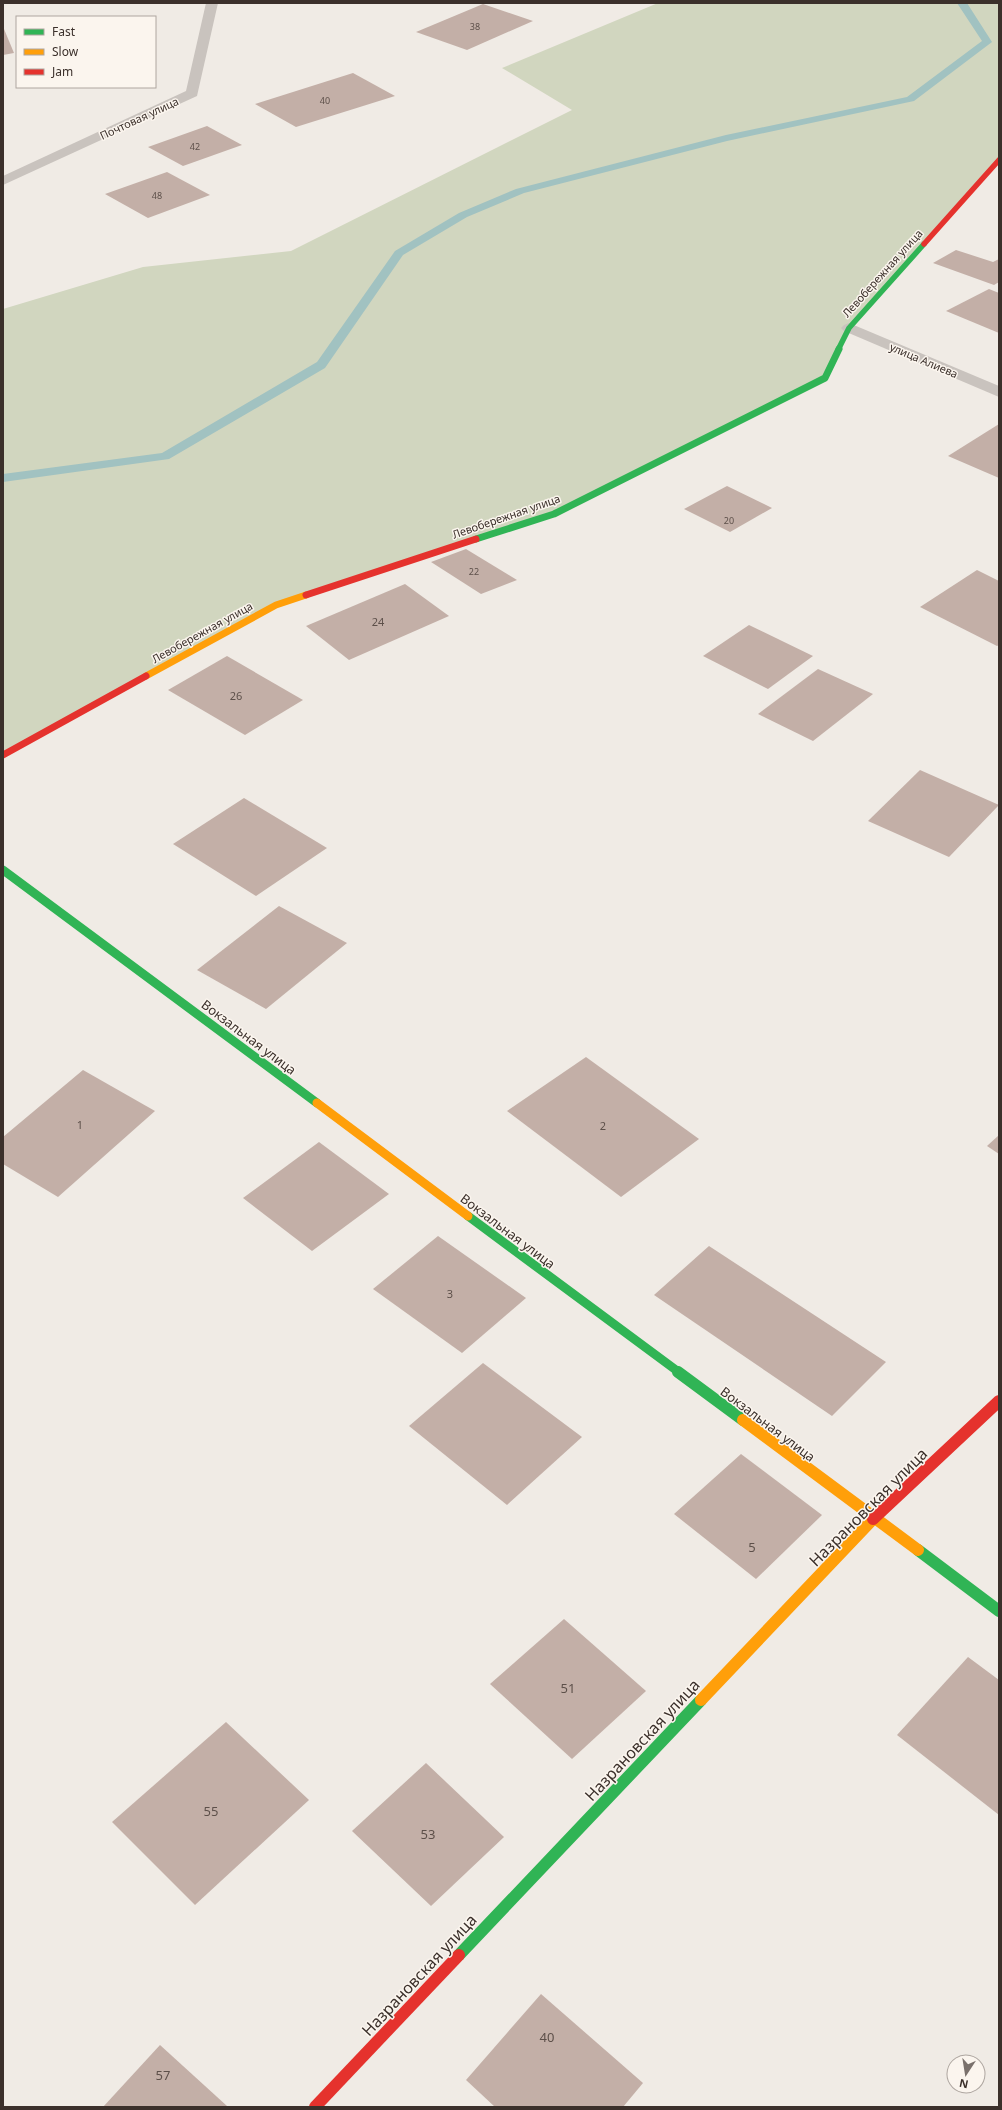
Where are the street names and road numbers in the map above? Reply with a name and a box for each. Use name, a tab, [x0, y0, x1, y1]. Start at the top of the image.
street label: Почтовая улица	[97, 93, 181, 143]
street label: Левобережная улица	[839, 226, 925, 320]
street label: улица Алиева	[888, 339, 960, 381]
street label: Левобережная улица	[450, 490, 562, 542]
street label: Левобережная улица	[149, 598, 255, 666]
street label: Вокзальная улица	[198, 995, 300, 1079]
street label: Вокзальная улица	[457, 1189, 559, 1273]
street label: Вокзальная улица	[717, 1382, 819, 1466]
street label: Назрановская улица	[804, 1443, 932, 1571]
street label: Назрановская улица	[580, 1674, 704, 1806]
street label: Назрановская улица	[357, 1909, 481, 2041]

